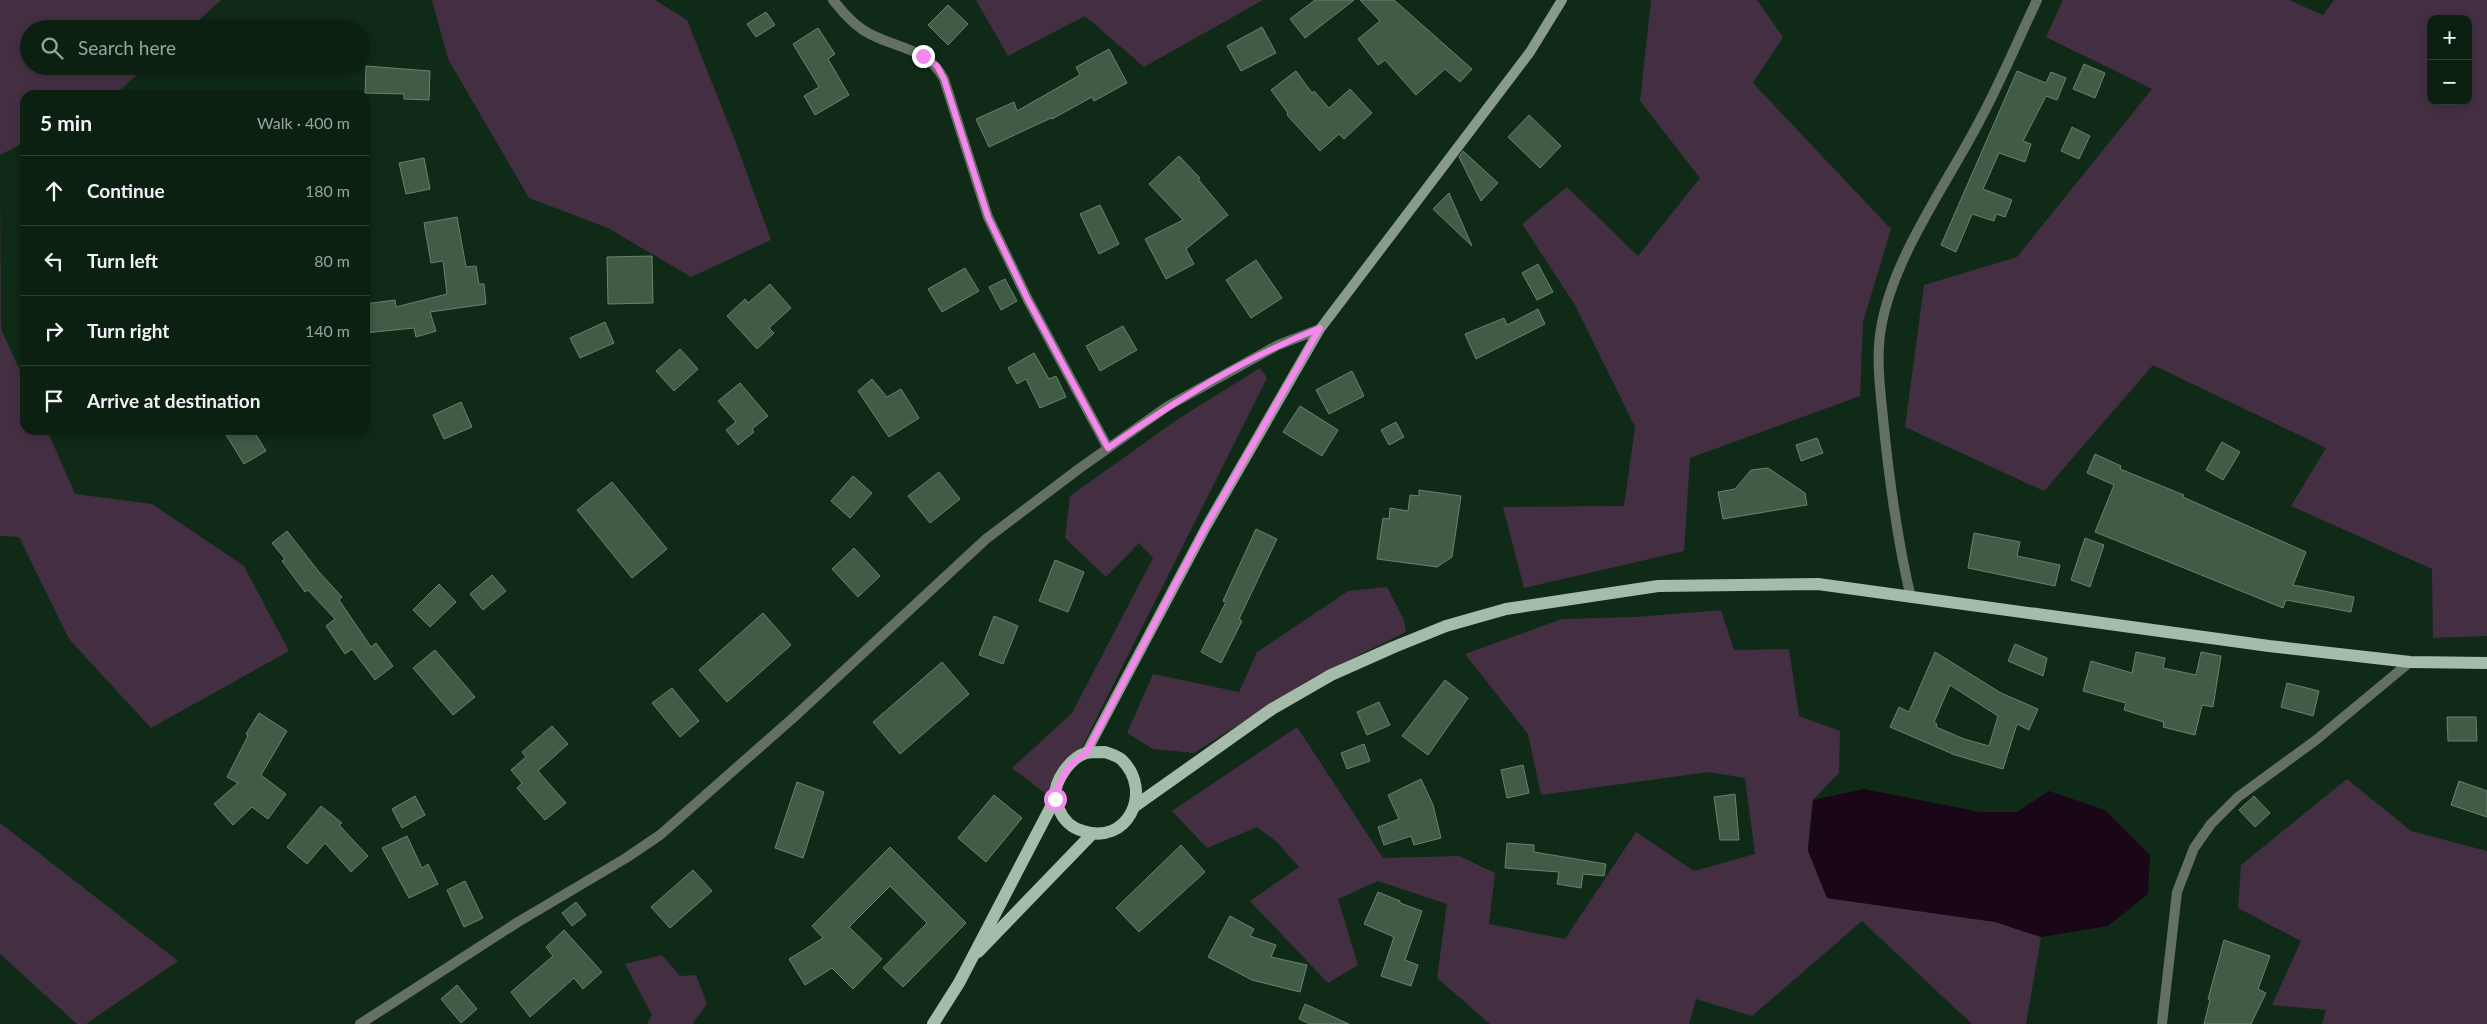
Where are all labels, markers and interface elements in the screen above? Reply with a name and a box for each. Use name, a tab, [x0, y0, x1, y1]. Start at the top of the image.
map controls	[2427, 15, 2472, 105]
button: +	[2427, 15, 2472, 60]
search box	[20, 20, 370, 75]
icon: search	[38, 34, 66, 62]
text: Search here	[78, 36, 176, 59]
route end	[912, 45, 935, 68]
button: −	[2427, 60, 2472, 105]
text: 5 min	[40, 110, 92, 135]
text: Walk · 400 m	[257, 113, 350, 132]
icon: ahead	[40, 177, 68, 205]
text: Continue	[87, 179, 165, 202]
text: 180 m	[305, 181, 350, 200]
icon: left	[40, 247, 68, 275]
text: Turn left	[87, 249, 158, 272]
text: 80 m	[314, 251, 350, 270]
icon: right	[40, 317, 68, 345]
text: Turn right	[87, 319, 169, 342]
text: 140 m	[305, 321, 350, 340]
icon: arrive	[40, 387, 68, 415]
text: Arrive at destination	[87, 389, 260, 412]
route start	[1044, 788, 1067, 811]

